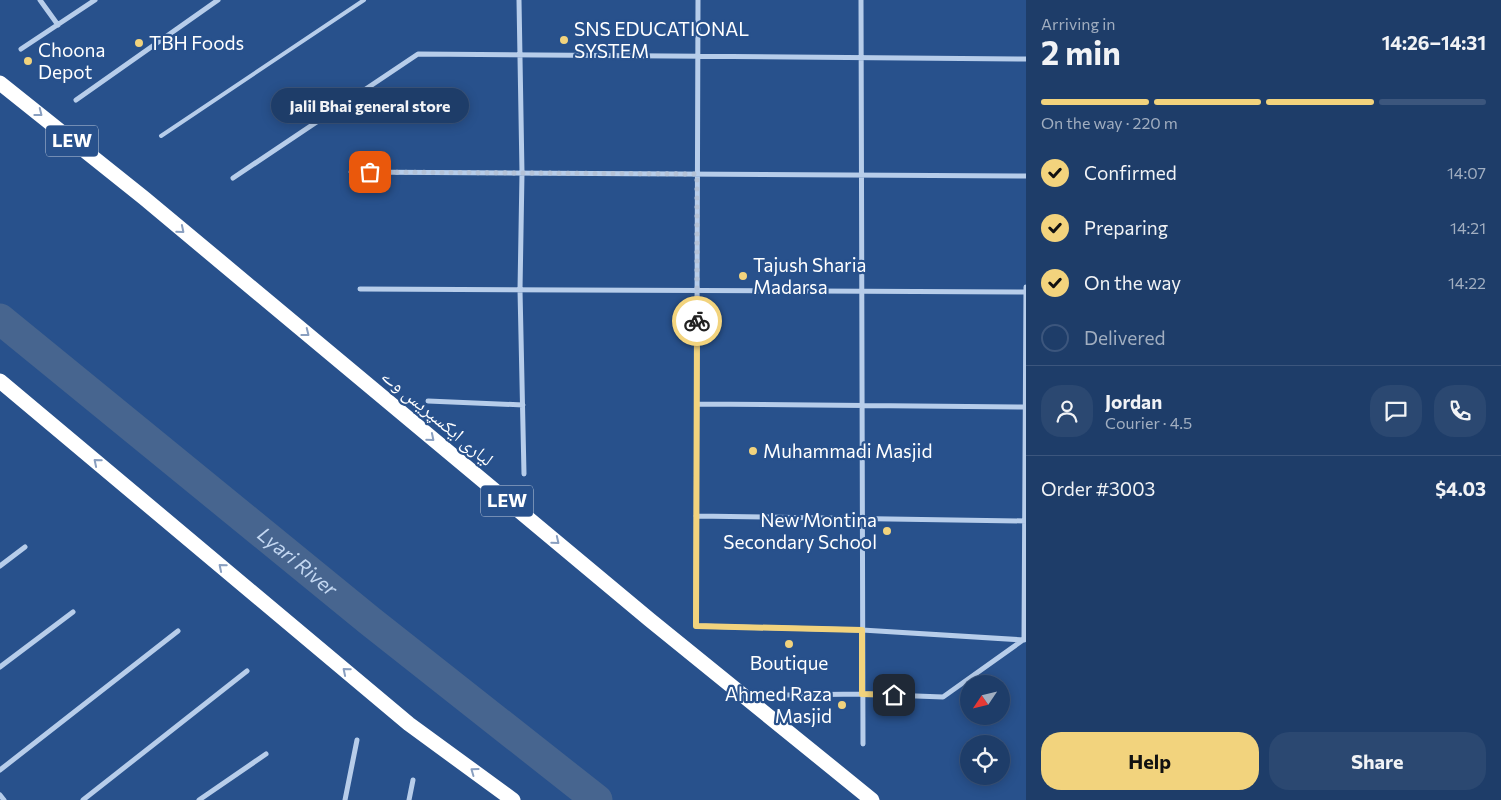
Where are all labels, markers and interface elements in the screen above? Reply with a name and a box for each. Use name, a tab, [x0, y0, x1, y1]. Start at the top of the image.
text: Arriving in	[1041, 14, 1115, 33]
place label: SNS EDUCATIONAL SYSTEM	[574, 17, 749, 62]
place label: TBH Foods	[149, 31, 244, 54]
text: 14:26–14:31	[1382, 31, 1486, 54]
text: 2 min	[1041, 32, 1121, 72]
marker: SNS EDUCATIONAL SYSTEM	[558, 34, 570, 46]
marker: TBH Foods	[133, 37, 145, 49]
place label: Choona Depot	[38, 38, 105, 83]
marker: Choona Depot	[22, 55, 34, 67]
callout: Jalil Bhai general store	[271, 87, 469, 122]
text: Jalil Bhai general store	[289, 96, 451, 115]
one-way arrow	[33, 107, 42, 116]
text: On the way · 220 m	[1041, 113, 1178, 132]
road number: LEW	[46, 125, 98, 156]
pin	[349, 151, 391, 193]
icon: bag	[356, 158, 384, 186]
icon: check	[1041, 159, 1069, 187]
text: Confirmed	[1084, 161, 1177, 184]
text: 14:07	[1447, 163, 1486, 182]
icon: check	[1041, 214, 1069, 242]
text: Preparing	[1084, 216, 1168, 239]
text: 14:21	[1450, 218, 1486, 237]
one-way arrow	[176, 224, 185, 233]
place label: Tajush Sharia Madarsa	[753, 253, 866, 298]
icon: check	[1041, 269, 1069, 297]
marker: Tajush Sharia Madarsa	[737, 270, 749, 282]
text: On the way	[1084, 271, 1181, 294]
text: 14:22	[1448, 273, 1486, 292]
courier	[672, 296, 722, 346]
icon: bike	[683, 307, 711, 335]
text: Delivered	[1084, 326, 1165, 349]
one-way arrow	[301, 328, 310, 337]
street label: لیاری ایکسپریس وے	[377, 363, 499, 471]
button: person	[1041, 385, 1093, 437]
button: chat	[1370, 385, 1422, 437]
button: phone	[1434, 385, 1486, 437]
text: Jordan	[1105, 390, 1162, 413]
text: Courier · 4.5	[1105, 413, 1192, 432]
one-way arrow	[425, 432, 434, 440]
place label: Muhammadi Masjid	[763, 439, 932, 462]
marker: Muhammadi Masjid	[747, 445, 759, 457]
one-way arrow	[94, 460, 103, 468]
text: Order #3003	[1041, 477, 1155, 500]
text: $4.03	[1435, 477, 1486, 500]
road number: LEW	[481, 486, 533, 516]
place label: New Montina Secondary School	[723, 508, 877, 553]
water label: Lyari River	[254, 522, 343, 601]
marker: New Montina Secondary School	[881, 525, 893, 537]
one-way arrow	[550, 536, 559, 544]
one-way arrow	[218, 564, 227, 573]
marker: Boutique	[783, 638, 795, 650]
place label: Boutique	[750, 651, 828, 674]
one-way arrow	[343, 669, 352, 677]
pin	[873, 674, 915, 716]
north arrow	[960, 675, 1010, 725]
map controls	[960, 675, 1010, 785]
icon: home	[880, 681, 908, 709]
place label: Ahmed Raza Masjid	[725, 682, 832, 727]
marker: Ahmed Raza Masjid	[836, 699, 848, 711]
button: Help	[1041, 732, 1259, 790]
button: Share	[1269, 732, 1486, 790]
button: locate	[960, 735, 1010, 785]
one-way arrow	[470, 768, 480, 777]

